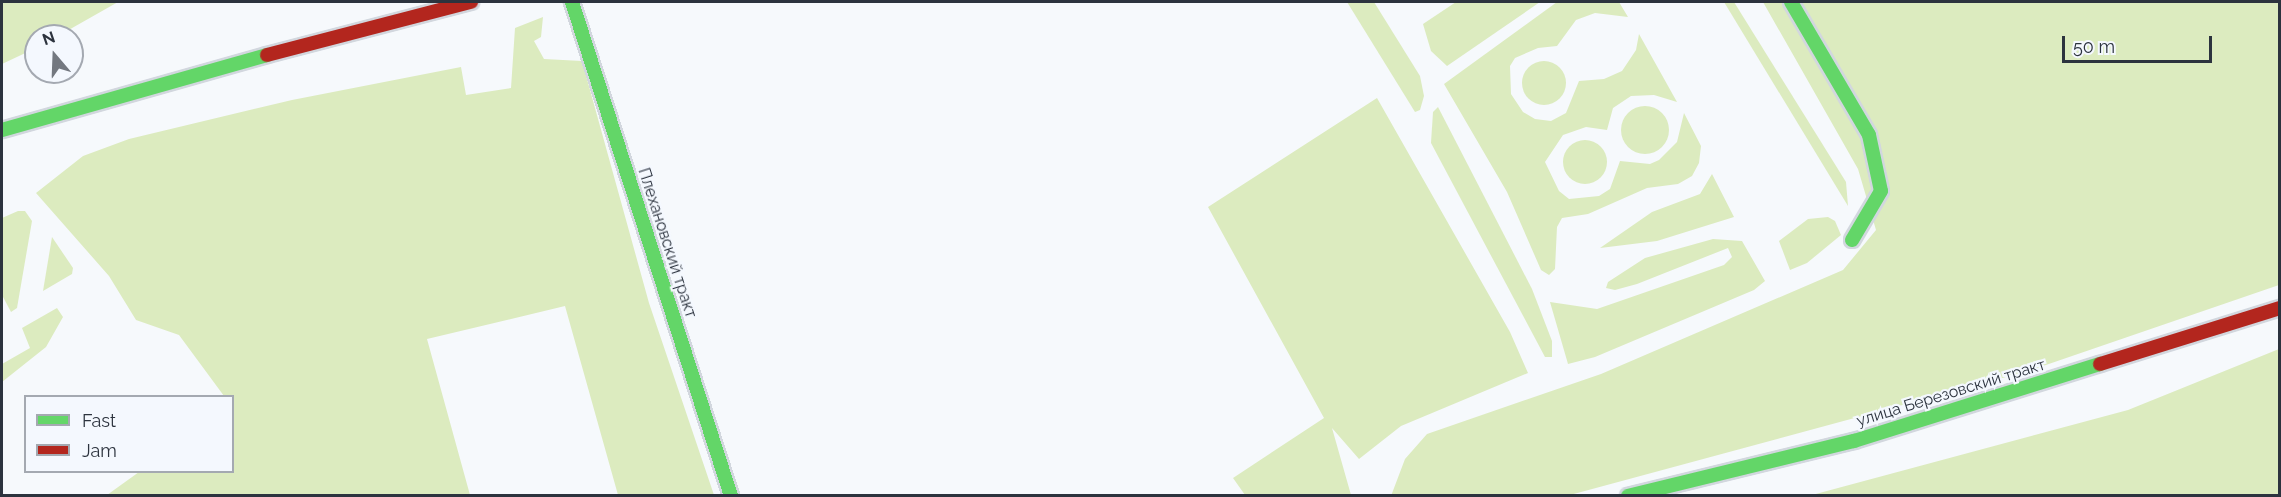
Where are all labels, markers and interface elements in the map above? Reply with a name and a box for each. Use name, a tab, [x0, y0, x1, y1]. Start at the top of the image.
north arrow	[24, 24, 84, 84]
scale bar	[2065, 24, 2215, 62]
text: N	[40, 27, 57, 49]
text: 50 m	[2073, 36, 2115, 57]
street label: Плехановский тракт	[634, 166, 700, 320]
street label: улица Березовский тракт	[1854, 355, 2048, 431]
legend	[24, 395, 234, 473]
text: Fast	[82, 410, 116, 431]
text: Jam	[82, 440, 117, 461]

